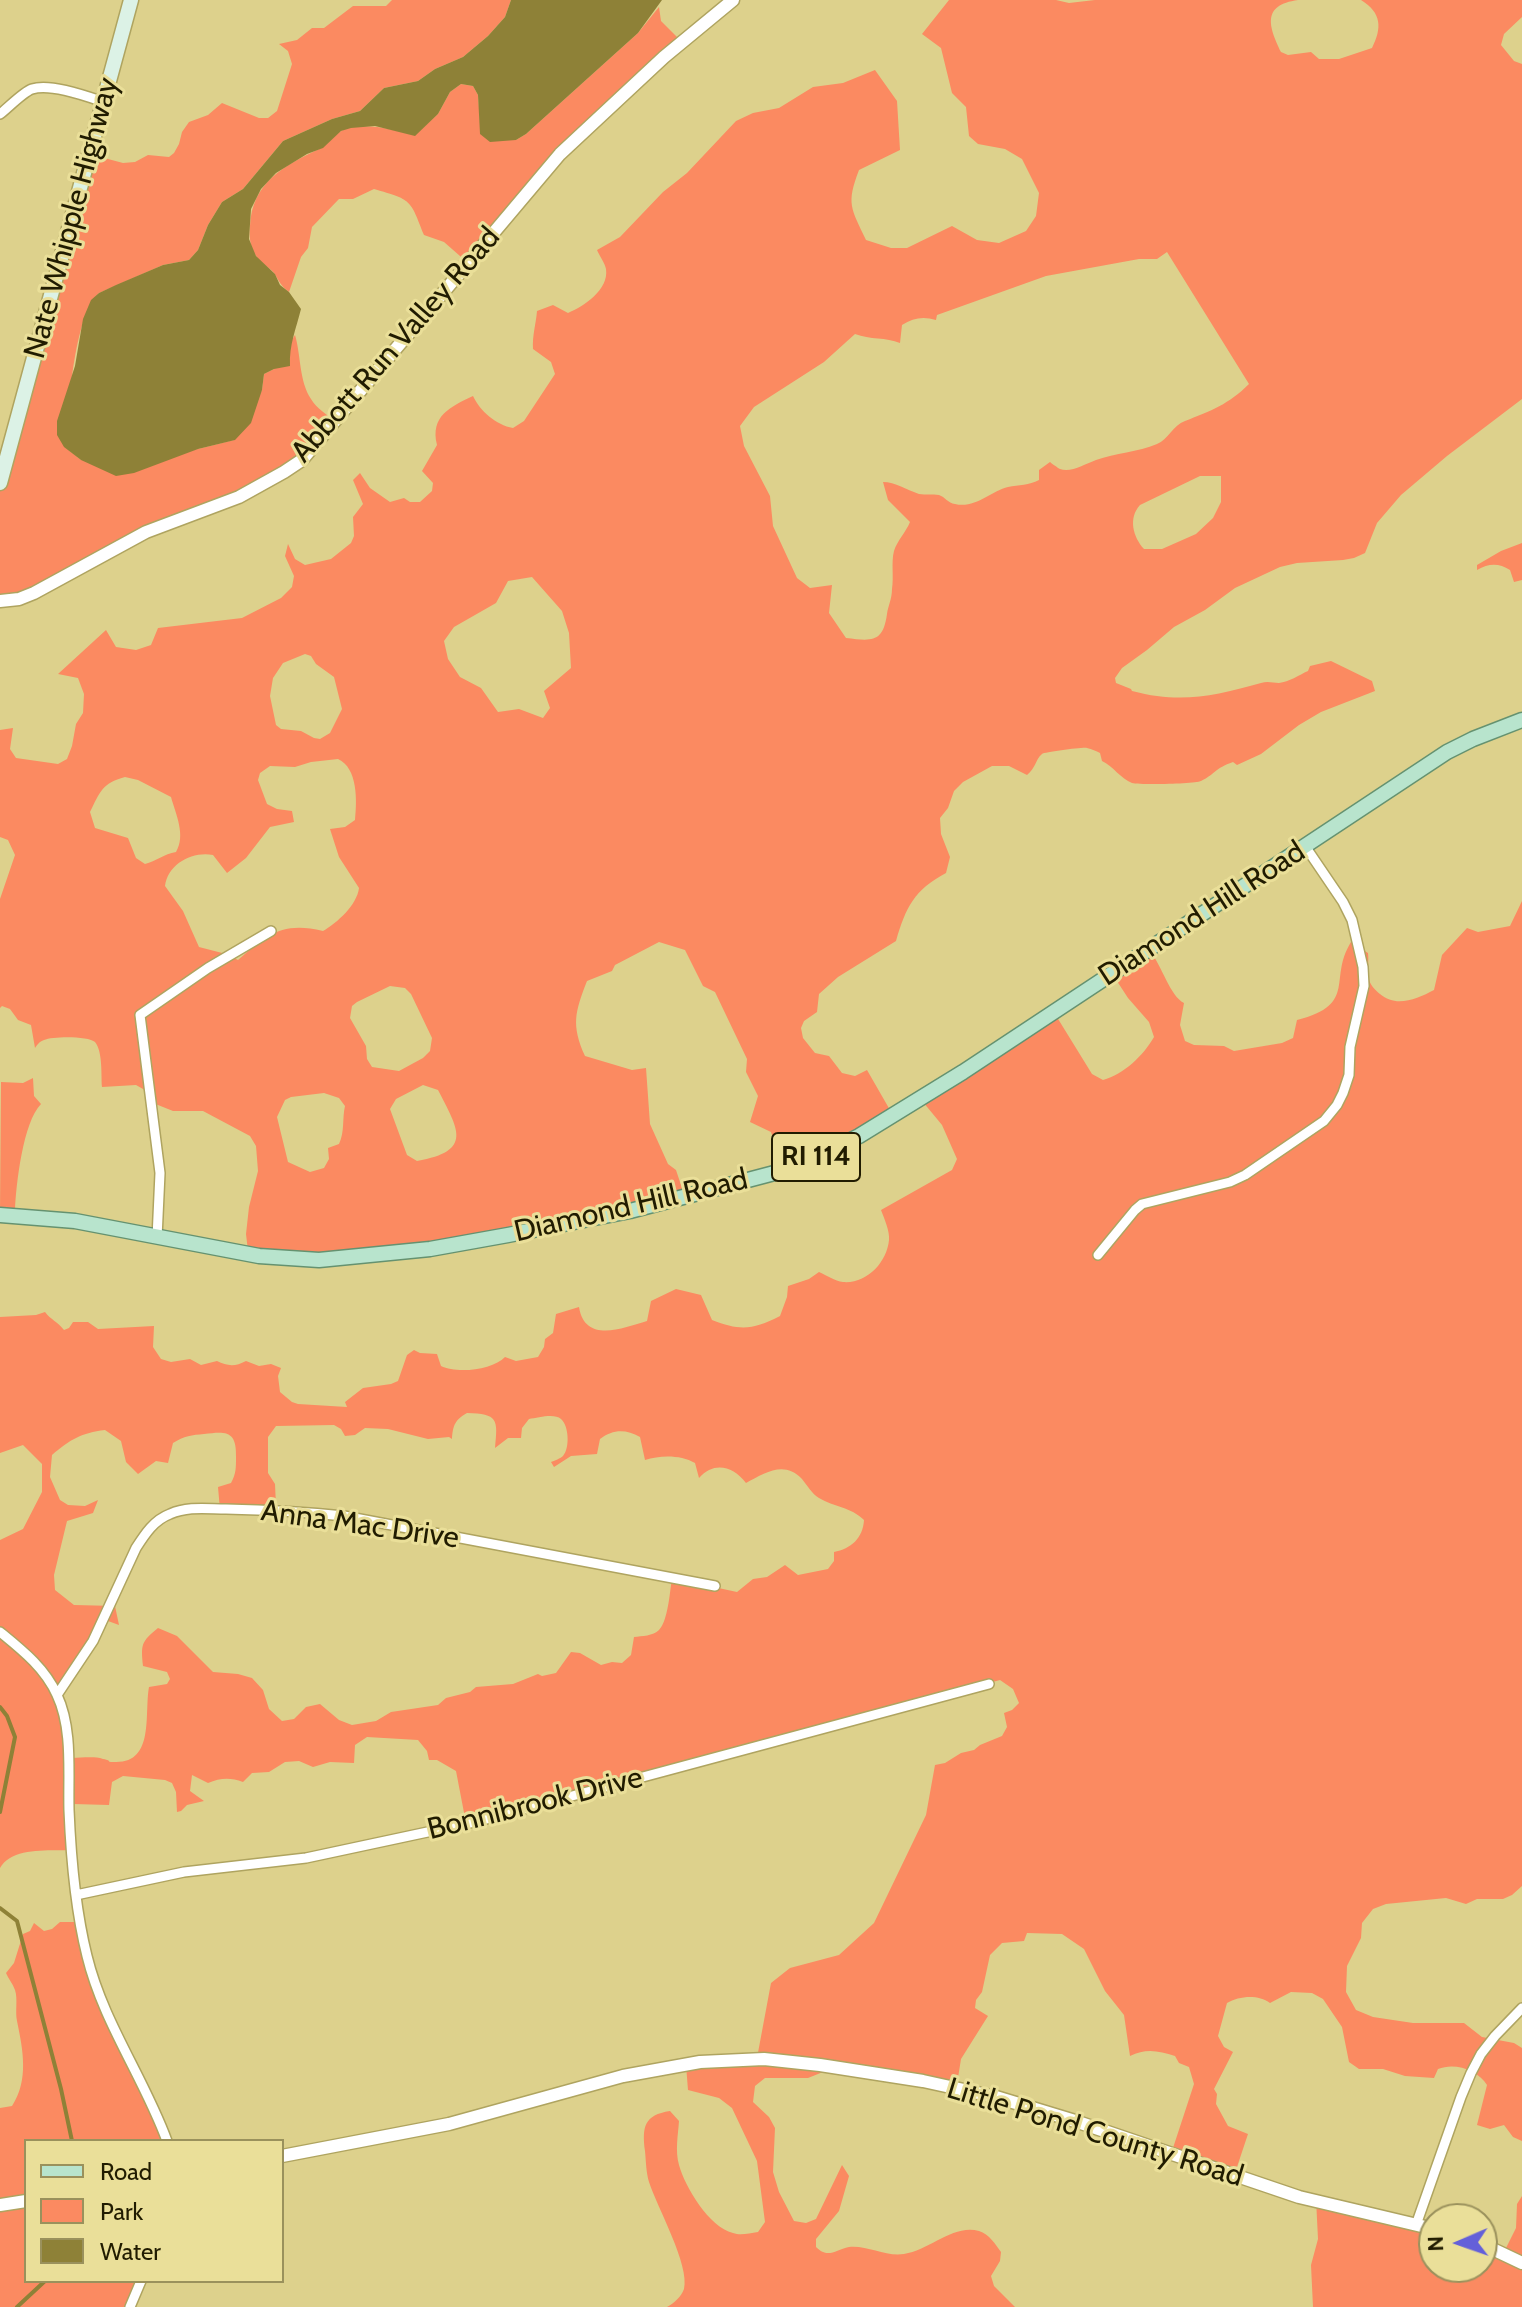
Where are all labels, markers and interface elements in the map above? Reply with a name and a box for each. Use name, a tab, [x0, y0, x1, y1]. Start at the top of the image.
street label: Nate Whipple Highway	[17, 74, 127, 362]
street label: Abbott Run Valley Road	[284, 220, 508, 470]
street label: Diamond Hill Road	[1092, 834, 1312, 994]
road number: RI 114	[772, 1133, 860, 1181]
street label: Diamond Hill Road	[511, 1162, 751, 1250]
street label: Anna Mac Drive	[259, 1493, 461, 1557]
street label: Bonnibrook Drive	[424, 1760, 646, 1848]
street label: Little Pond County Road	[942, 2071, 1248, 2195]
legend	[24, 2139, 284, 2283]
text: Road	[100, 2157, 152, 2186]
text: Park	[100, 2197, 143, 2226]
north arrow	[1418, 2203, 1498, 2283]
text: N	[1422, 2236, 1449, 2252]
text: Water	[100, 2237, 161, 2266]

